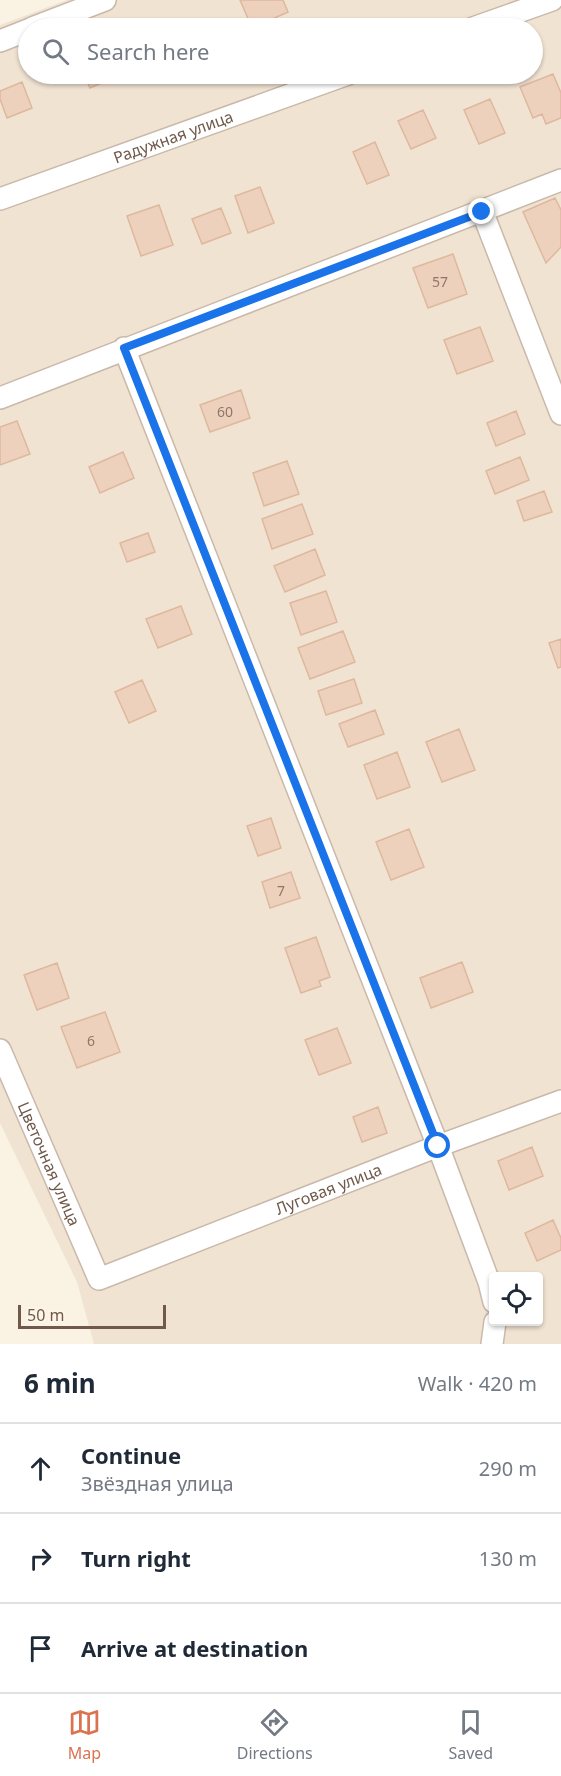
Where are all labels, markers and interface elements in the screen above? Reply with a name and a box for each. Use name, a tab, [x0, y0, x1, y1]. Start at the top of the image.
search box	[18, 18, 543, 84]
icon: search	[39, 35, 72, 68]
text: Search here	[87, 36, 209, 66]
street label: Радужная улица	[110, 105, 236, 168]
route end	[468, 198, 494, 224]
house number: 57	[432, 272, 448, 291]
house number: 60	[217, 402, 233, 421]
house number: 7	[277, 881, 285, 900]
house number: 6	[87, 1031, 95, 1050]
street label: Цветочная улица	[13, 1098, 86, 1229]
route start	[424, 1132, 450, 1158]
street label: Луговая улица	[272, 1158, 385, 1220]
map controls	[489, 1272, 543, 1326]
button: locate	[489, 1272, 543, 1326]
scale bar	[18, 1302, 166, 1330]
text: 50 m	[27, 1304, 64, 1326]
text: 6 min	[24, 1365, 96, 1401]
text: Walk · 420 m	[418, 1370, 537, 1397]
text: Continue	[81, 1440, 181, 1470]
icon: ahead	[24, 1452, 57, 1485]
text: 290 m	[479, 1455, 537, 1482]
text: Звёздная улица	[81, 1470, 234, 1497]
icon: right	[24, 1542, 57, 1575]
text: Turn right	[81, 1543, 191, 1573]
text: 130 m	[479, 1545, 537, 1572]
icon: arrive	[24, 1632, 57, 1665]
text: Arrive at destination	[81, 1633, 308, 1663]
tab: Map	[68, 1706, 101, 1764]
tab: Directions	[237, 1706, 313, 1764]
tab: Saved	[448, 1706, 493, 1764]

